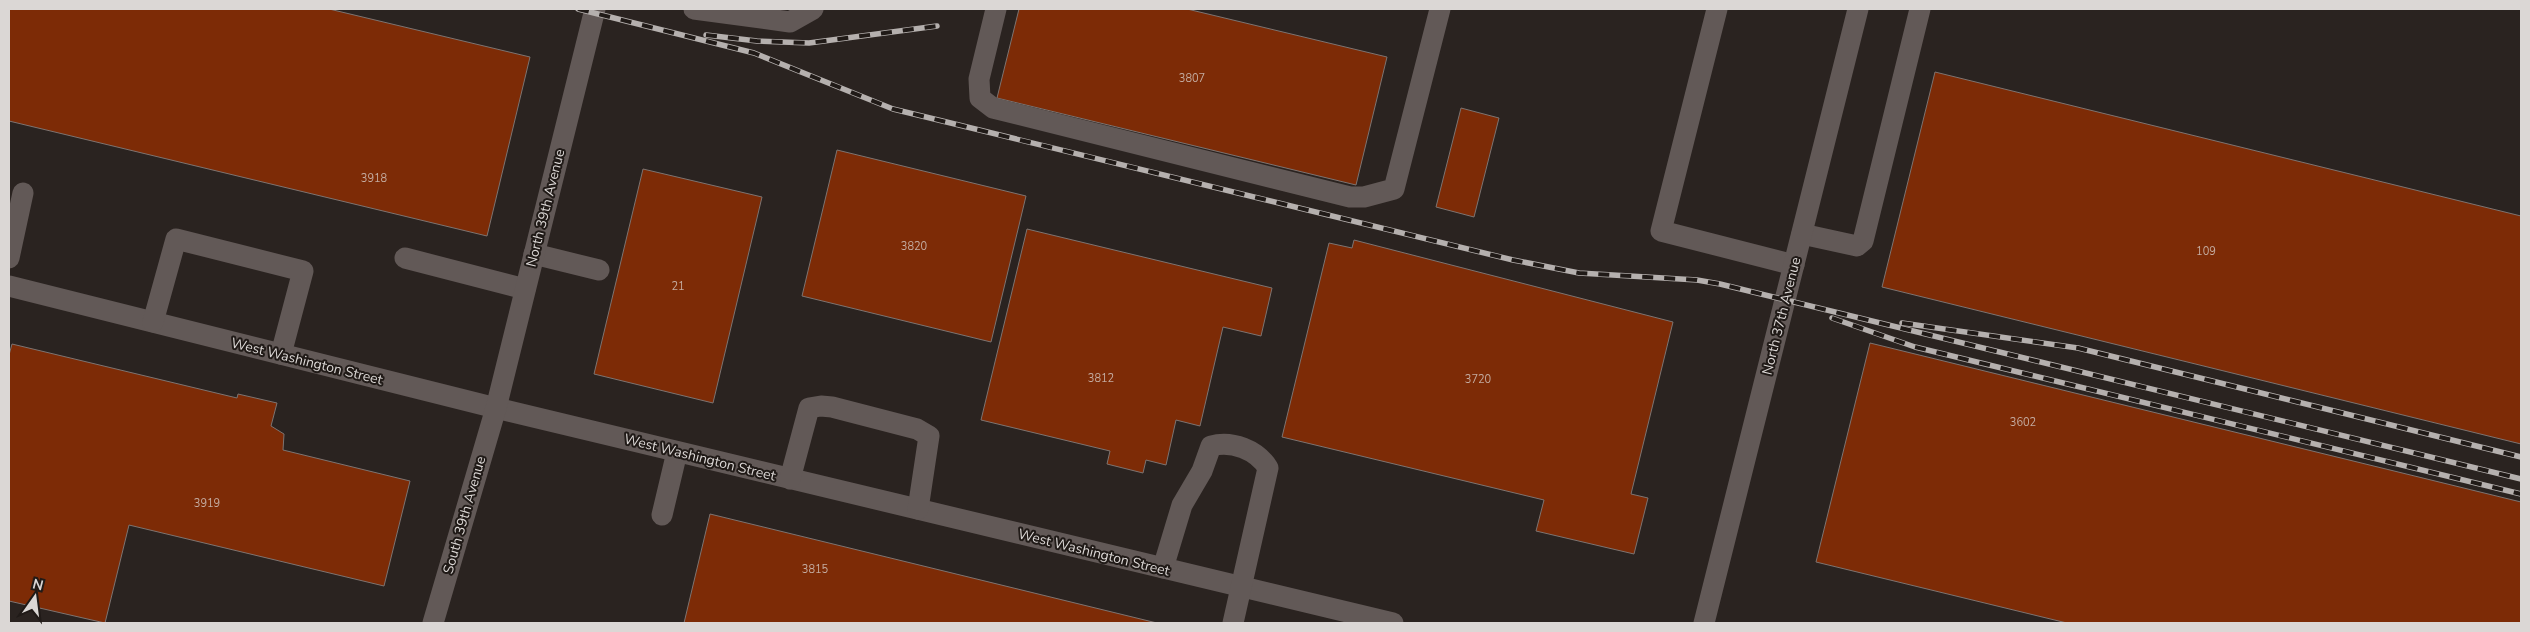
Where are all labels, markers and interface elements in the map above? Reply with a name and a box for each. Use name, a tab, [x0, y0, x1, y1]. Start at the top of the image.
house number: 3807	[1179, 71, 1205, 86]
street label: North 39th Avenue	[522, 147, 569, 269]
house number: 3918	[361, 171, 388, 186]
house number: 3820	[901, 239, 928, 254]
house number: 109	[2196, 244, 2216, 259]
street label: North 37th Avenue	[1758, 255, 1805, 377]
house number: 21	[671, 279, 685, 294]
street label: West Washington Street	[229, 333, 385, 390]
house number: 3812	[1088, 371, 1114, 386]
house number: 3720	[1465, 372, 1492, 387]
house number: 3602	[2010, 415, 2036, 430]
street label: West Washington Street	[622, 429, 778, 486]
street label: South 39th Avenue	[439, 454, 490, 576]
house number: 3919	[194, 496, 220, 511]
street label: West Washington Street	[1016, 524, 1172, 581]
house number: 3815	[802, 562, 829, 577]
north arrow	[10, 572, 60, 622]
text: N	[31, 574, 45, 595]

